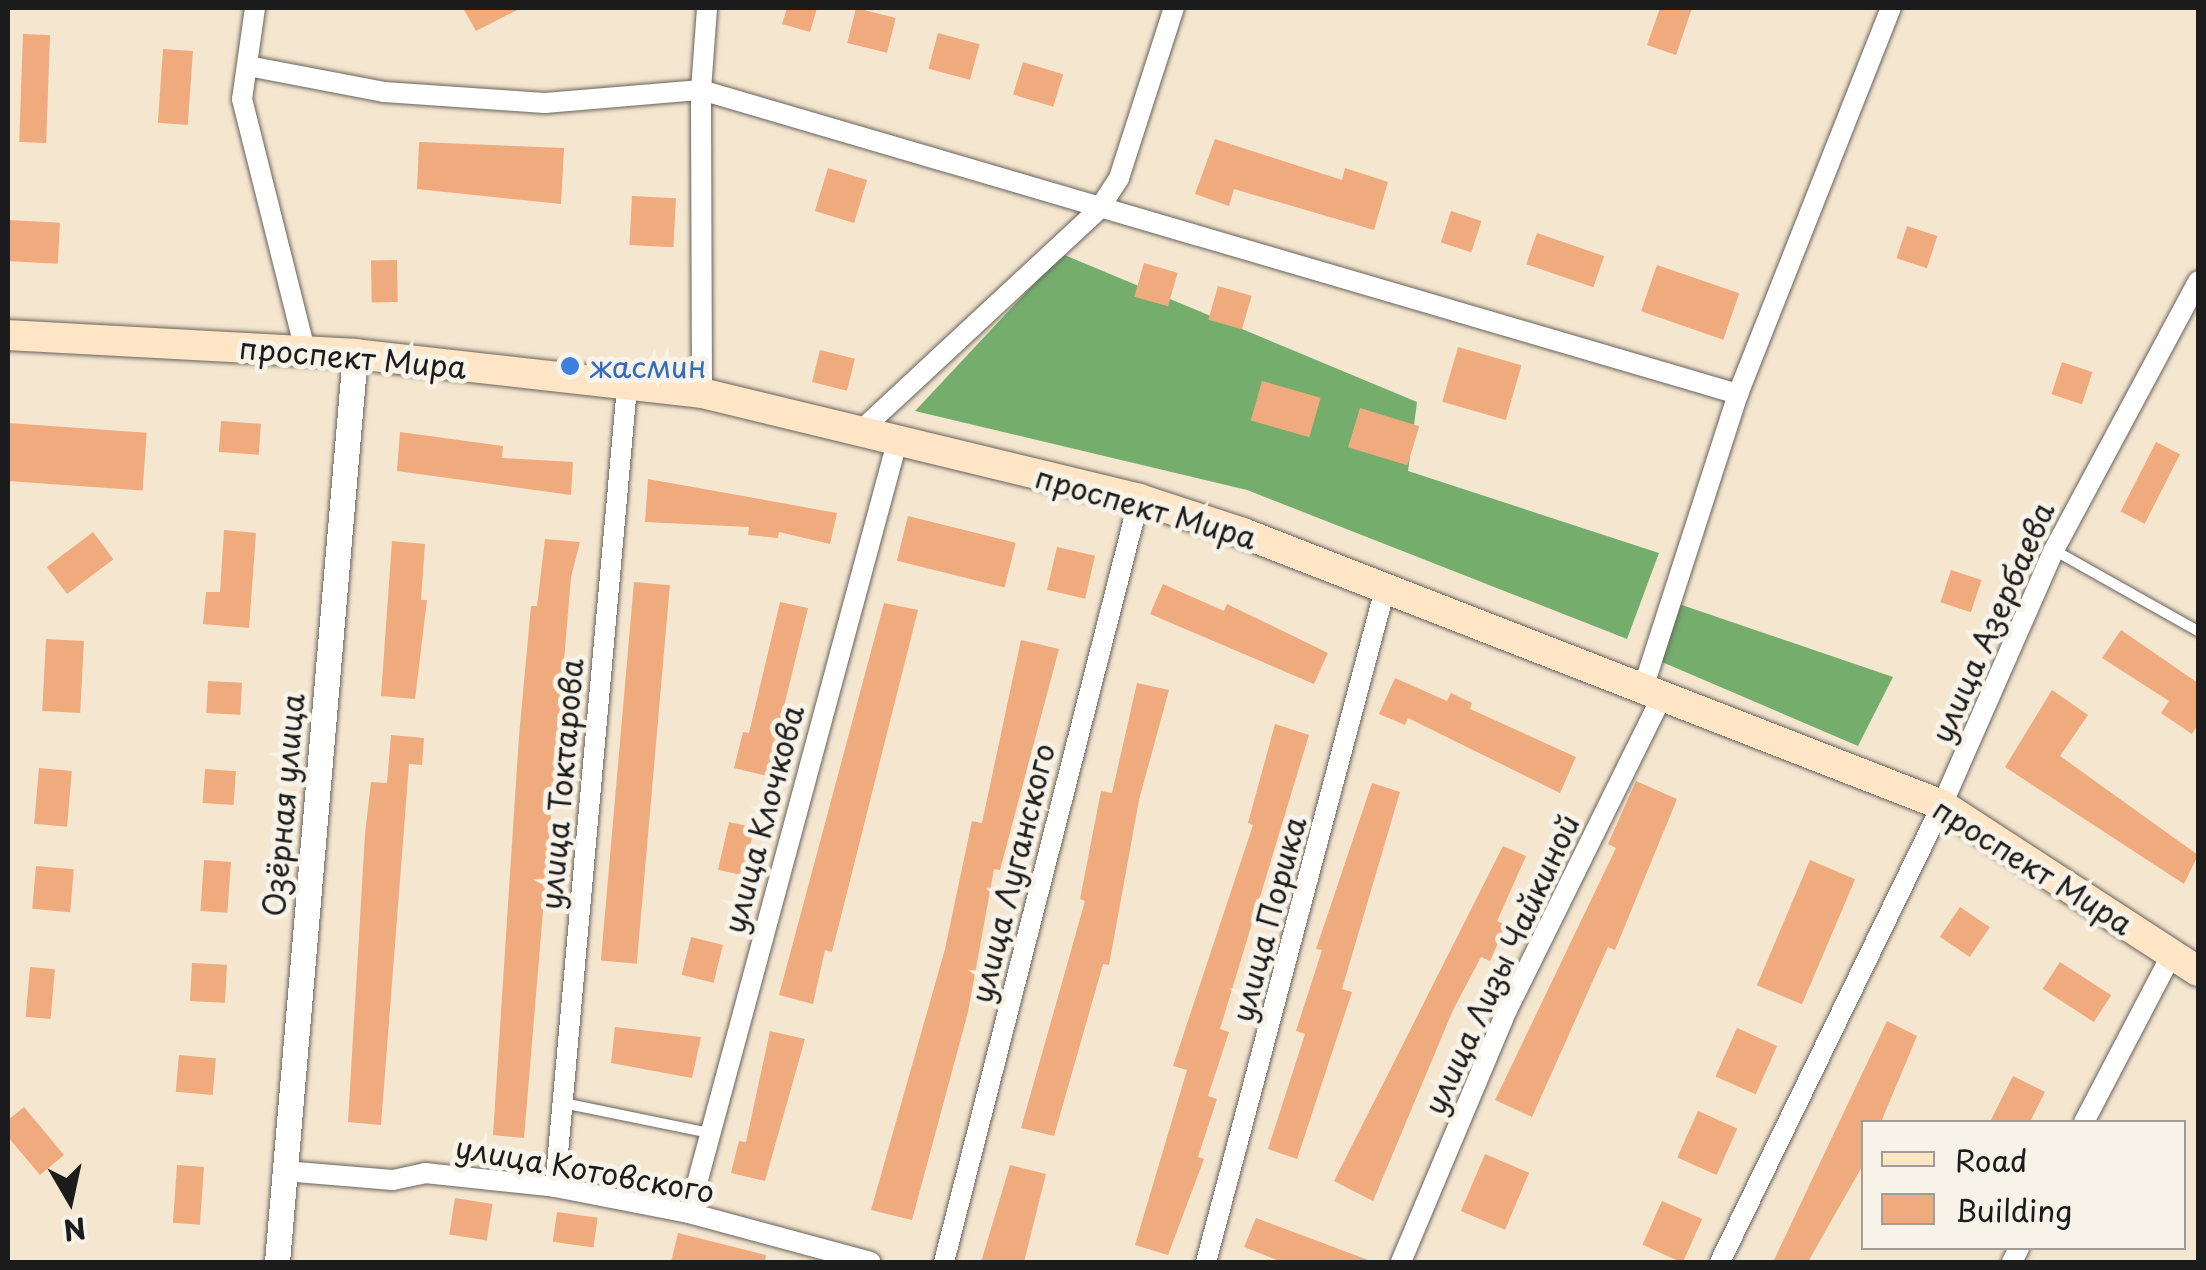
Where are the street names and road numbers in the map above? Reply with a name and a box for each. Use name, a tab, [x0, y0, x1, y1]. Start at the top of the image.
street label: проспект Мира	[237, 329, 469, 385]
street label: проспект Мира	[1031, 458, 1261, 556]
street label: улица Азербаева	[1923, 496, 2061, 748]
street label: улица Токтарова	[532, 656, 590, 912]
street label: Озёрная улица	[255, 691, 311, 919]
street label: улица Клочкова	[715, 700, 811, 938]
street label: улица Луганского	[962, 739, 1062, 1007]
street label: проспект Мира	[1926, 790, 2140, 942]
street label: улица Лизы Чайкиной	[1415, 807, 1587, 1121]
street label: улица Порика	[1223, 812, 1313, 1026]
street label: улица Котовского	[452, 1128, 718, 1210]

